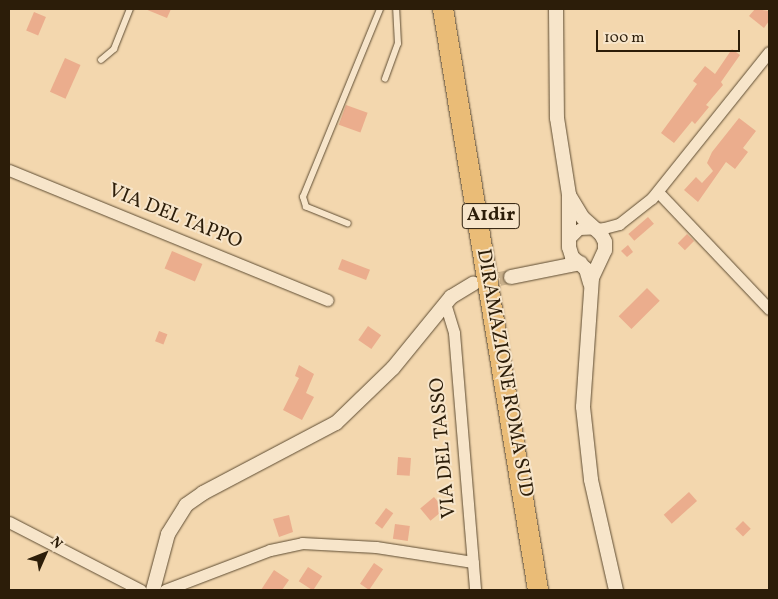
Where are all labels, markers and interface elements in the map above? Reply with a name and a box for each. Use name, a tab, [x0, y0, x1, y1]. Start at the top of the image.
scale bar	[598, 20, 742, 52]
text: 100 m	[604, 28, 644, 49]
street label: VIA DEL TAPPO	[104, 179, 246, 255]
road number: A1dir	[461, 200, 521, 232]
street label: DIRAMAZIONE ROMA SUD	[470, 247, 538, 499]
street label: VIA DEL TASSO	[426, 376, 462, 520]
north arrow	[20, 529, 70, 579]
text: N	[46, 533, 67, 553]

